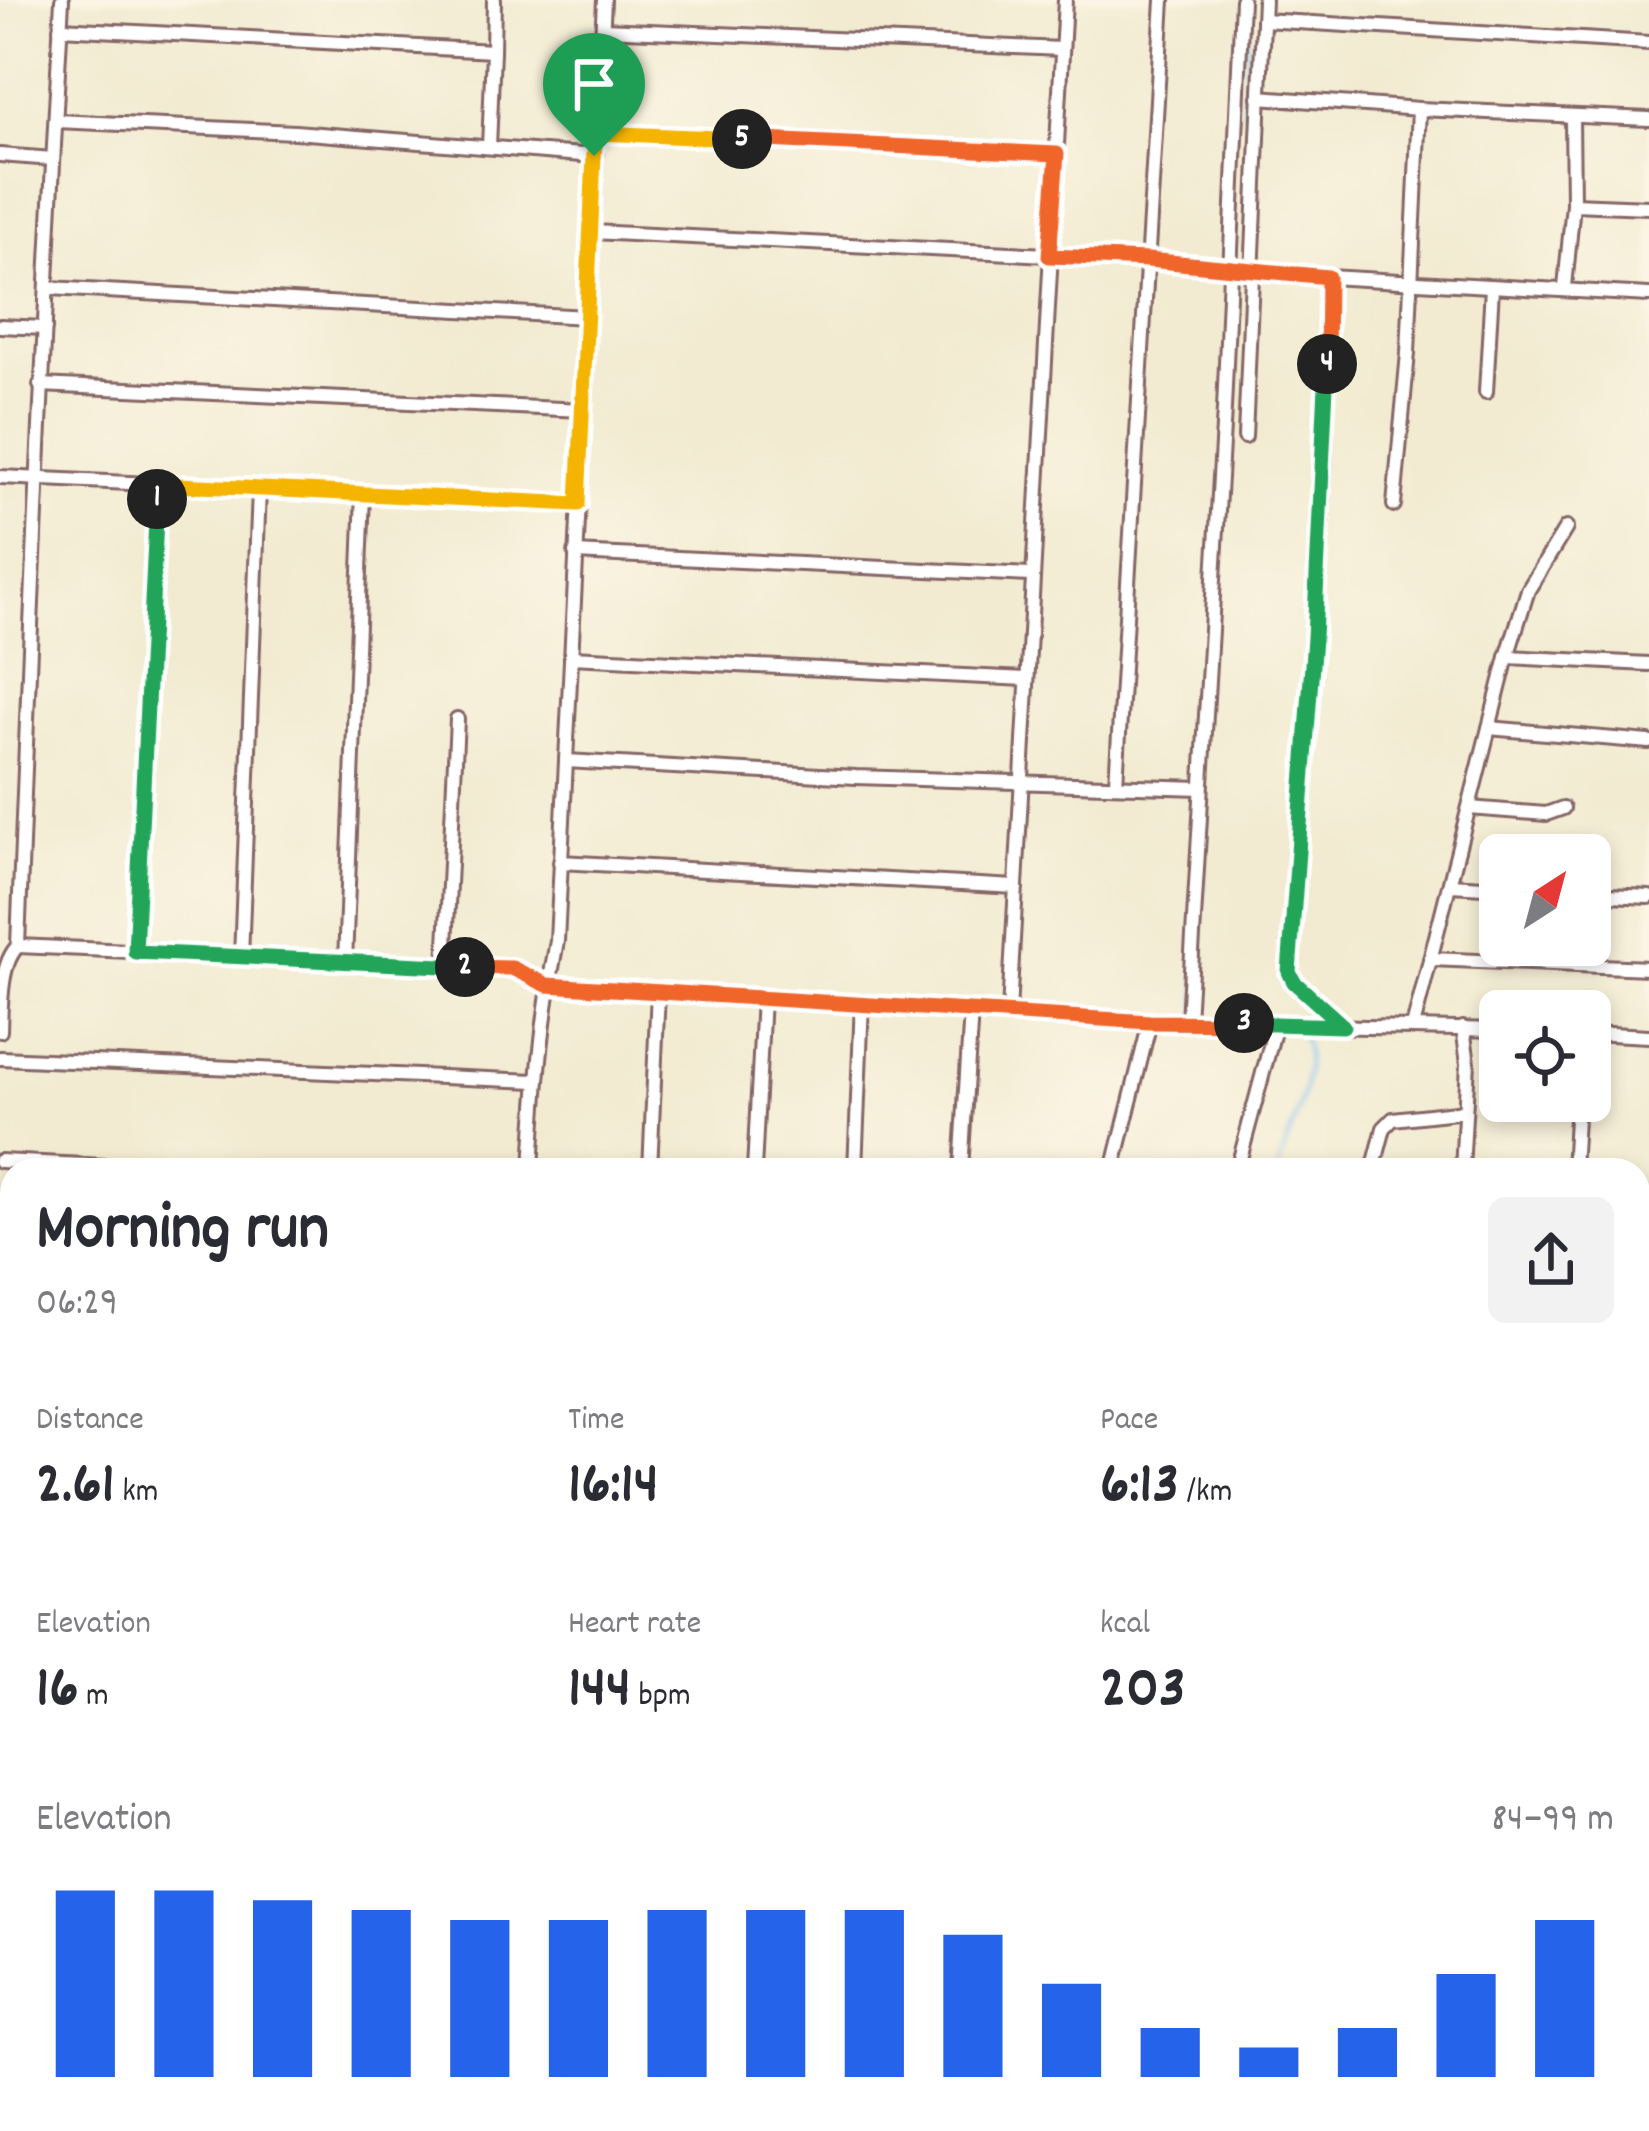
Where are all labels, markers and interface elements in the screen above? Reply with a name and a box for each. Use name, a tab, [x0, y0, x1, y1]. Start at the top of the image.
pin	[543, 33, 645, 156]
icon: arrive	[561, 51, 627, 117]
pin: 5	[712, 109, 772, 169]
text: 5	[734, 115, 750, 162]
pin: 4	[1297, 334, 1357, 394]
text: 4	[1320, 340, 1334, 387]
pin: 1	[127, 469, 187, 529]
text: 1	[153, 475, 161, 522]
north arrow	[1479, 834, 1611, 966]
map controls	[1479, 834, 1611, 1122]
pin: 2	[435, 937, 495, 997]
text: 2	[458, 943, 472, 990]
button: locate	[1479, 990, 1611, 1122]
pin: 3	[1214, 993, 1274, 1053]
text: 3	[1237, 999, 1251, 1046]
text: Morning run	[36, 1186, 329, 1280]
button: share	[1488, 1197, 1614, 1323]
text: 06:29	[36, 1278, 118, 1333]
text: Distance	[36, 1398, 144, 1445]
text: Time	[568, 1398, 624, 1445]
text: Pace	[1100, 1398, 1158, 1445]
text: 2.61	[36, 1445, 115, 1531]
text: 16:14	[568, 1445, 659, 1531]
text: 6:13	[1100, 1445, 1179, 1531]
text: km	[115, 1470, 159, 1517]
text: /km	[1179, 1470, 1232, 1517]
text: Elevation	[36, 1602, 151, 1649]
text: Heart rate	[568, 1602, 701, 1649]
text: kcal	[1100, 1602, 1150, 1649]
text: 16	[36, 1649, 79, 1735]
text: 144	[568, 1649, 631, 1735]
text: 203	[1100, 1649, 1186, 1735]
text: m	[79, 1674, 109, 1721]
text: bpm	[631, 1674, 691, 1721]
text: Elevation	[36, 1794, 172, 1849]
text: 84–99 m	[1491, 1794, 1614, 1849]

